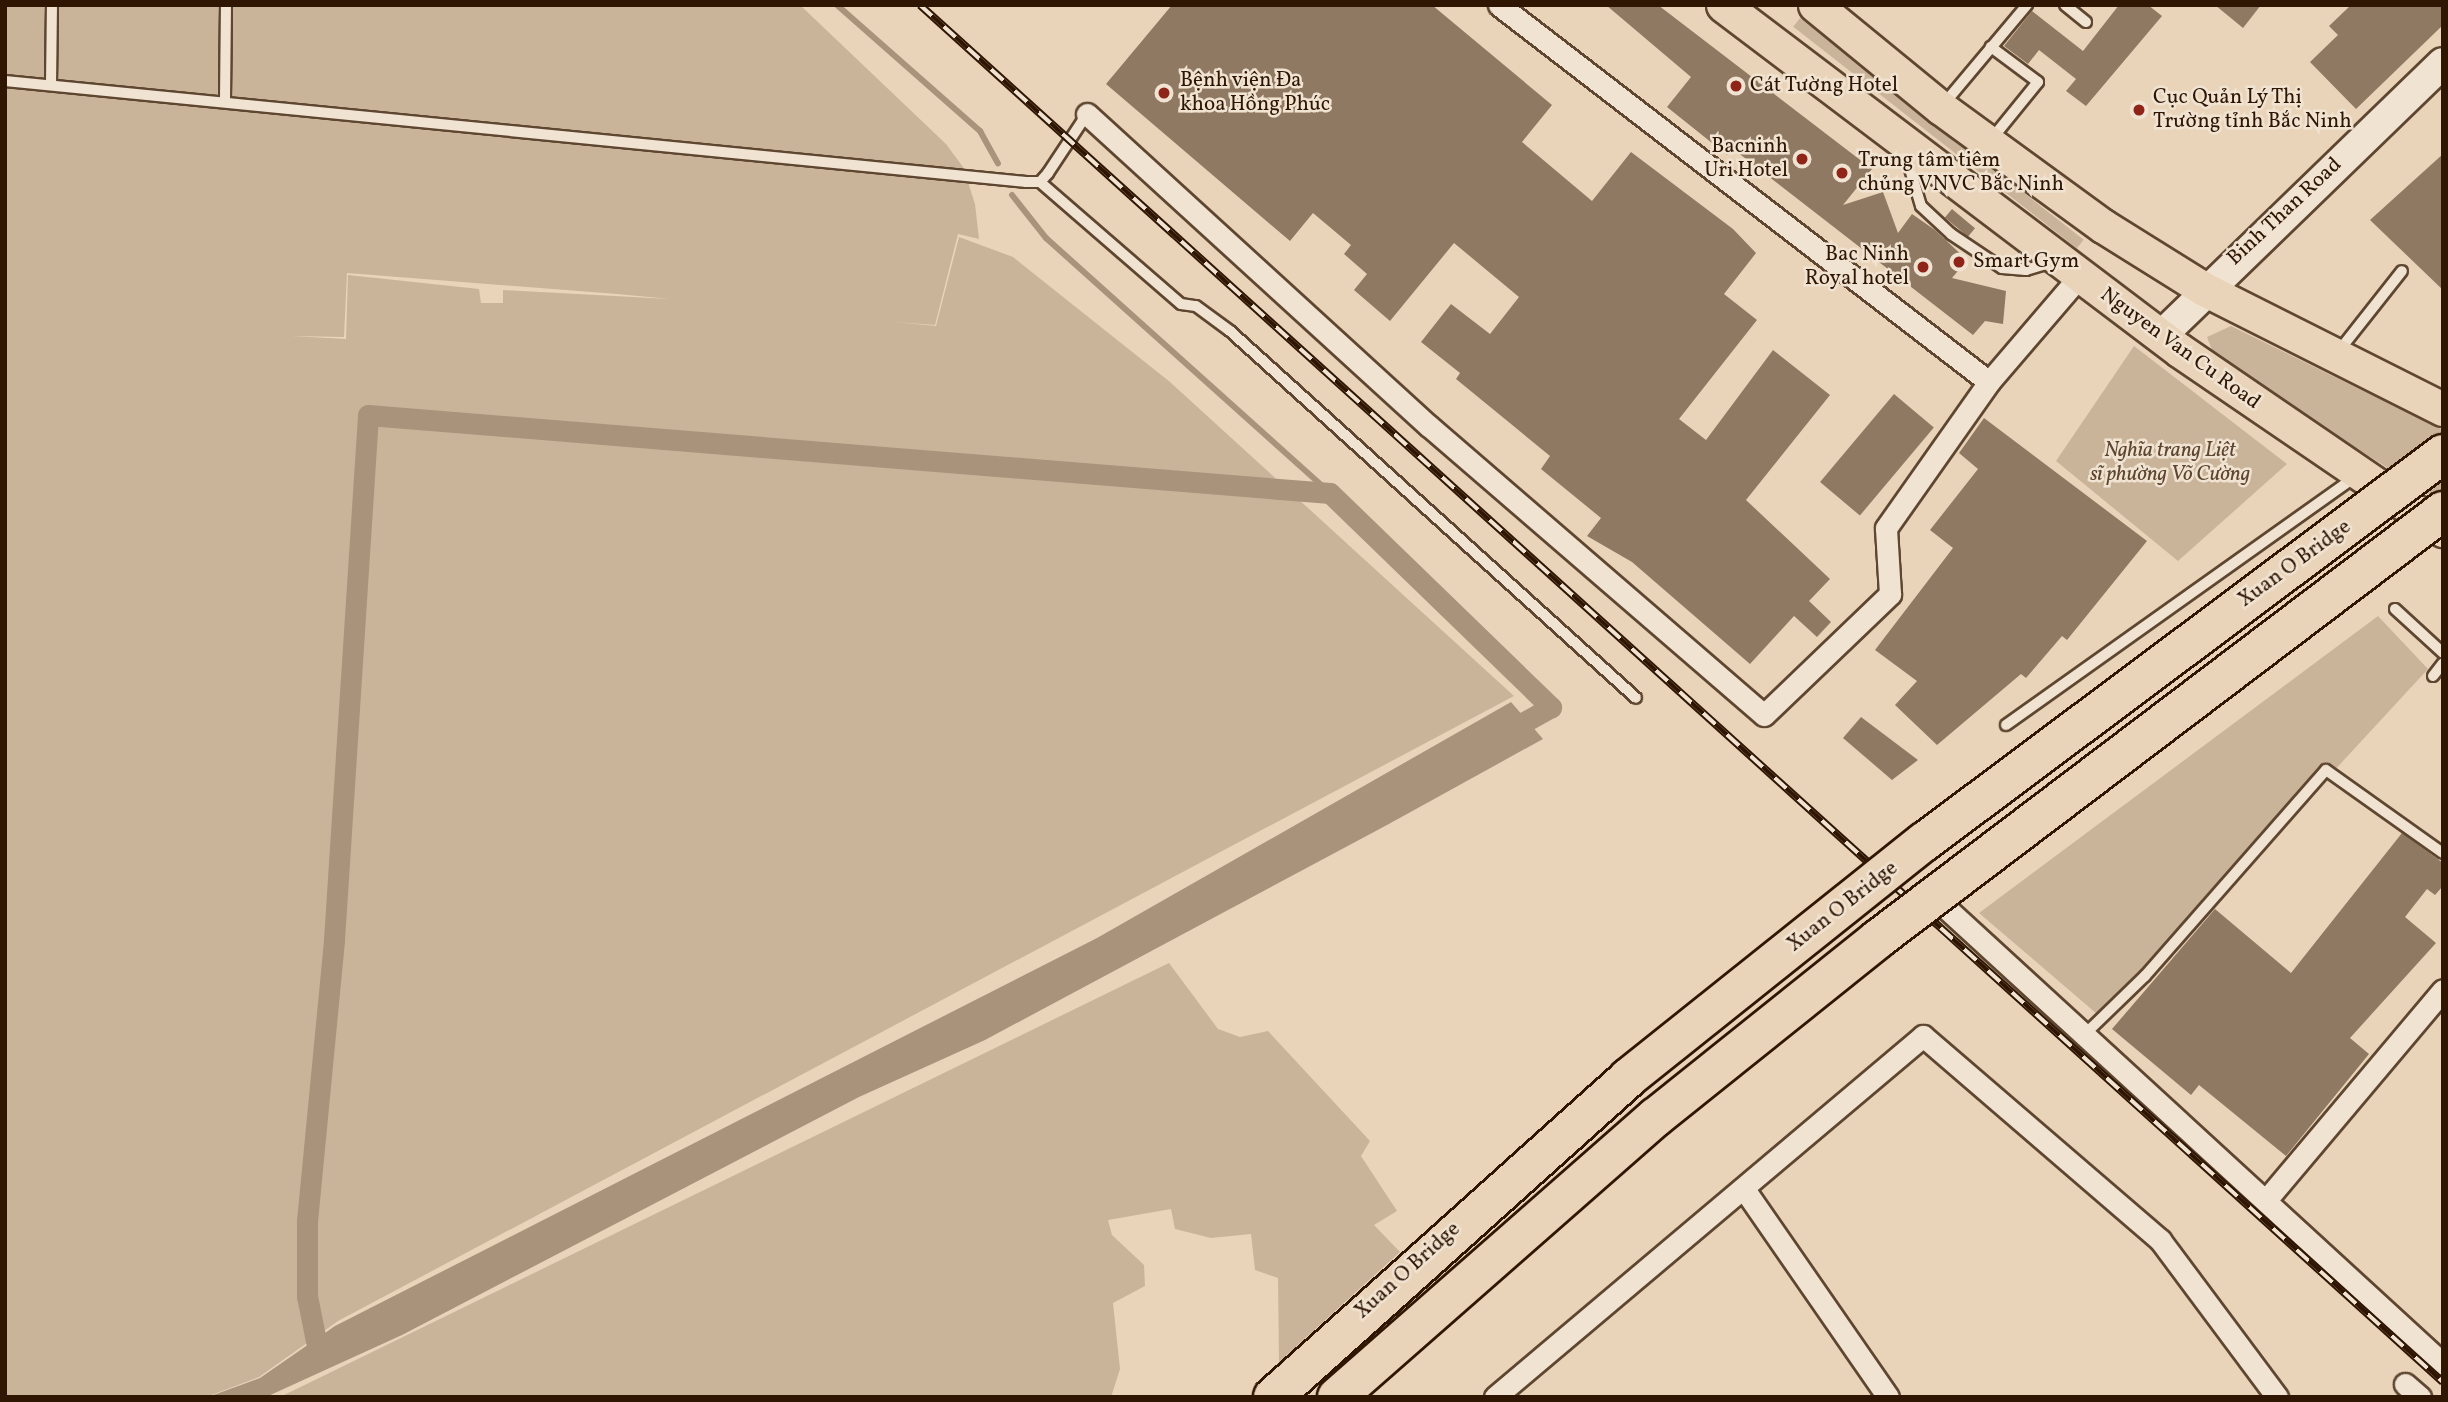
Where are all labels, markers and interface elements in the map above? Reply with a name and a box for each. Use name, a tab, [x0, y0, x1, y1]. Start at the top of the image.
place label: Bệnh viện Đa khoa Hồng Phúc	[1180, 68, 1330, 118]
place label: Cát Tường Hotel	[1750, 73, 1899, 99]
marker: Cát Tường Hotel	[1728, 78, 1744, 94]
marker: Bệnh viện Đa khoa Hồng Phúc	[1154, 83, 1174, 103]
place label: Cục Quản Lý Thị Trường tỉnh Bắc Ninh	[2153, 85, 2352, 135]
marker: Cục Quản Lý Thị Trường tỉnh Bắc Ninh	[2131, 102, 2147, 118]
place label: Bacninh Uri Hotel	[1704, 134, 1788, 184]
place label: Trung tâm tiêm chủng VNVC Bắc Ninh	[1858, 148, 2065, 198]
marker: Bacninh Uri Hotel	[1794, 151, 1810, 167]
street label: Binh Than Road	[2222, 152, 2348, 272]
marker: Trung tâm tiêm chủng VNVC Bắc Ninh	[1832, 163, 1852, 183]
place label: Bac Ninh Royal hotel	[1805, 242, 1909, 292]
place label: Smart Gym	[1973, 249, 2079, 275]
marker: Smart Gym	[1951, 254, 1967, 270]
marker: Bac Ninh Royal hotel	[1915, 259, 1931, 275]
street label: Nguyen Van Cu Road	[2095, 282, 2265, 416]
park label: Nghĩa trang Liệt sĩ phường Võ Cường	[2090, 438, 2250, 488]
street label: Xuan O Bridge	[2234, 515, 2356, 613]
street label: Xuan O Bridge	[1783, 856, 1903, 958]
street label: Xuan O Bridge	[1350, 1217, 1466, 1325]

